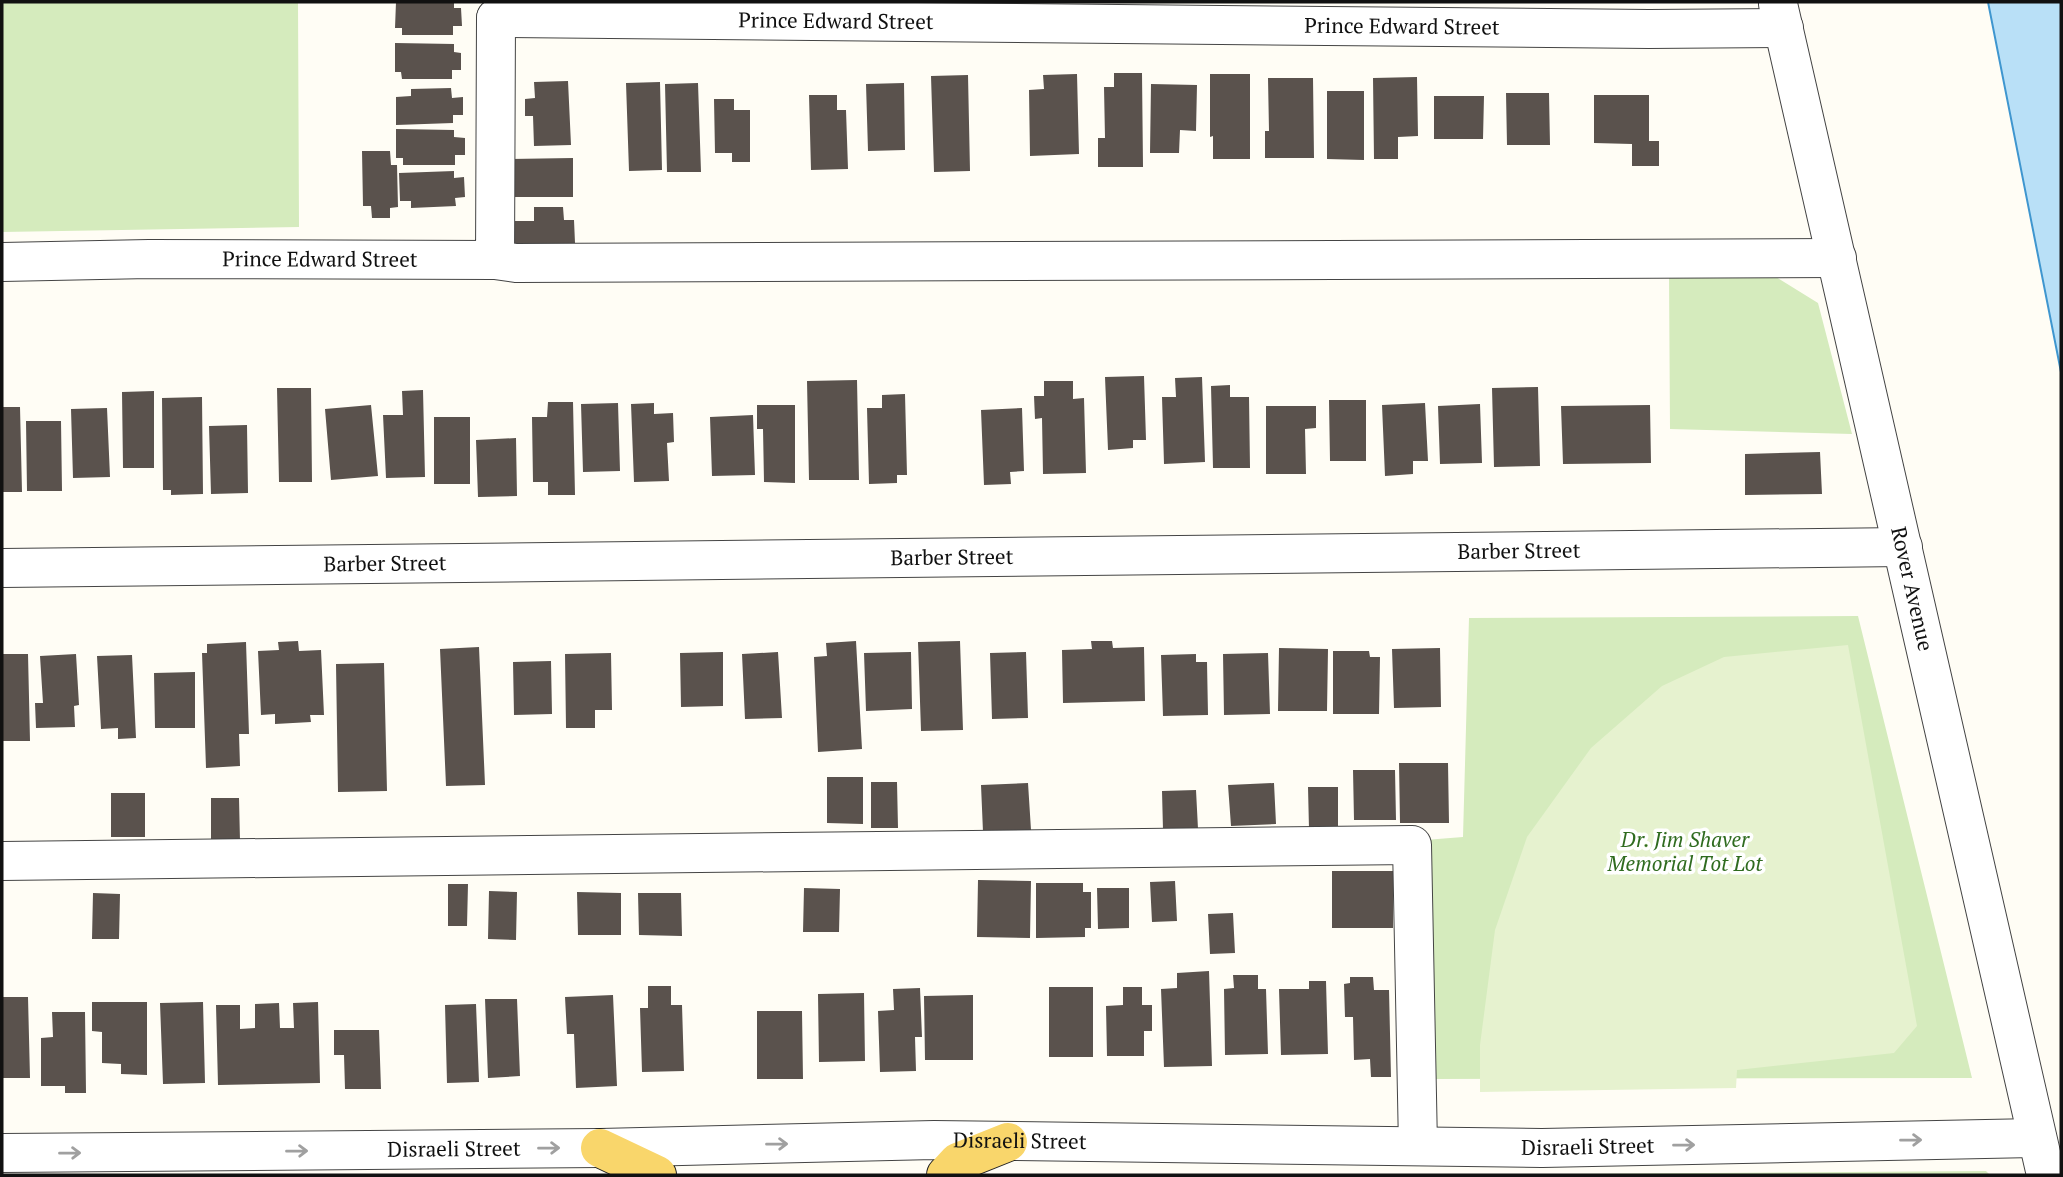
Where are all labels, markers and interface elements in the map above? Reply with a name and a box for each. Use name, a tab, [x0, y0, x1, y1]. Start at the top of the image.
street label: Prince Edward Street	[738, 5, 934, 35]
street label: Prince Edward Street	[1304, 11, 1500, 41]
street label: Prince Edward Street	[222, 244, 418, 273]
street label: Rover Avenue	[1885, 524, 1941, 654]
street label: Barber Street	[1457, 536, 1581, 565]
street label: Barber Street	[890, 542, 1014, 571]
street label: Barber Street	[323, 548, 447, 577]
park label: Dr. Jim Shaver Memorial Tot Lot	[1606, 825, 1763, 877]
street label: Disraeli Street	[953, 1125, 1087, 1155]
street label: Disraeli Street	[1521, 1131, 1655, 1161]
street label: Disraeli Street	[387, 1134, 521, 1163]
one-way arrow	[1899, 1134, 1922, 1147]
one-way arrow	[765, 1137, 788, 1150]
one-way arrow	[1672, 1139, 1695, 1152]
one-way arrow	[538, 1141, 561, 1155]
one-way arrow	[286, 1144, 309, 1157]
one-way arrow	[58, 1146, 81, 1160]

